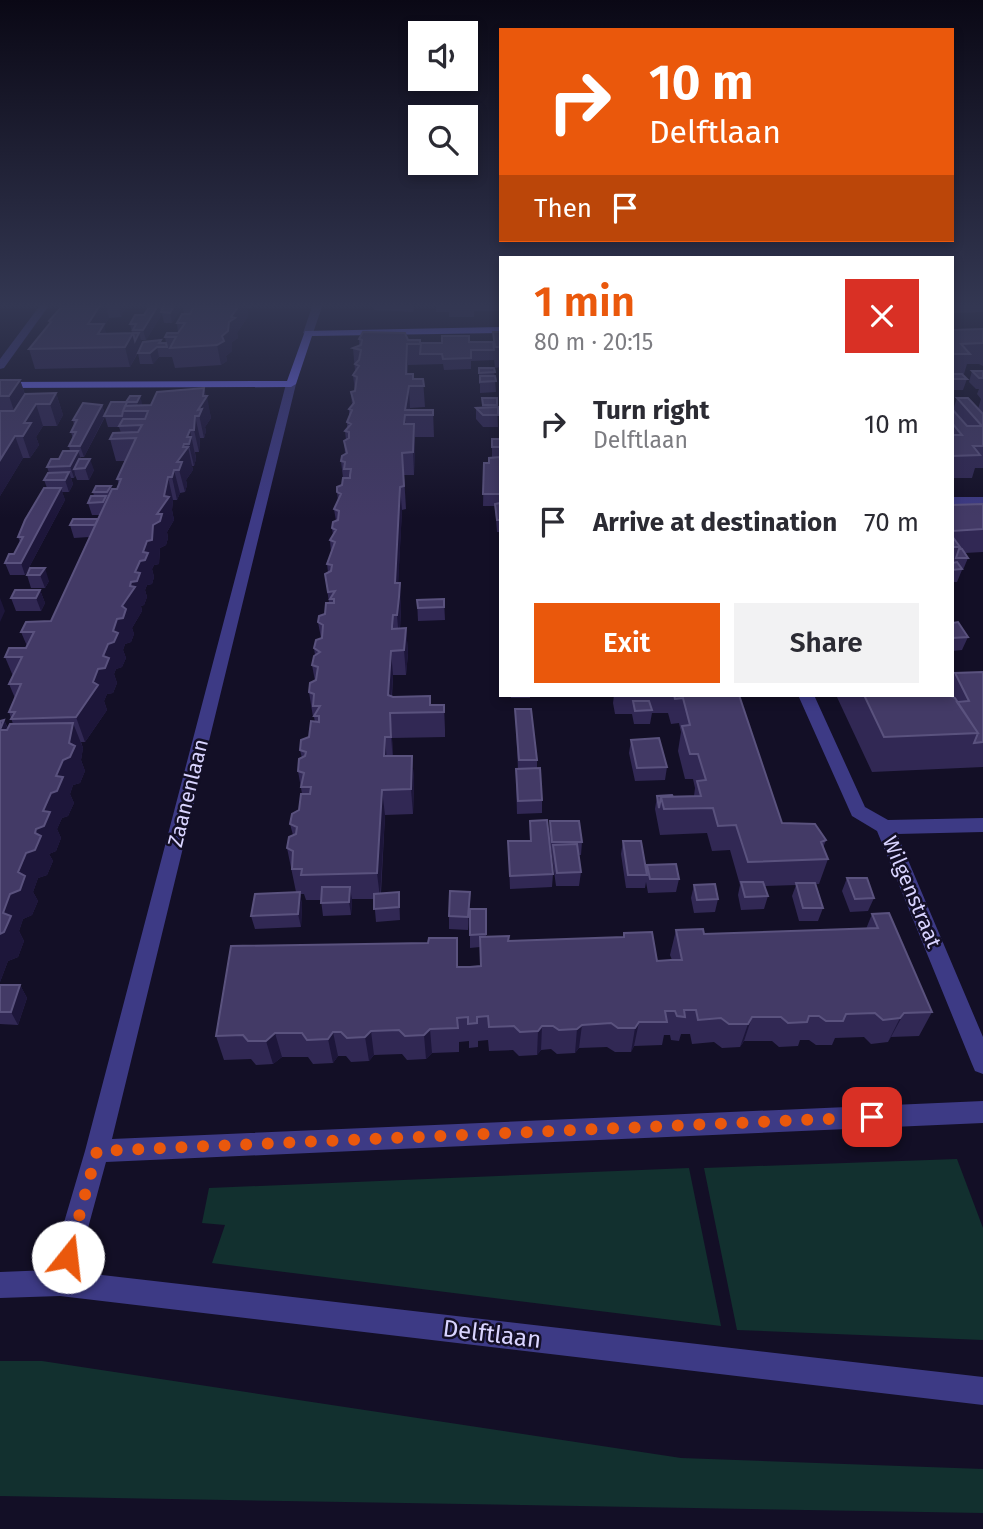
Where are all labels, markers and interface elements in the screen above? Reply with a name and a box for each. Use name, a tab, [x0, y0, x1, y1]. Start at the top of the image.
map controls	[408, 21, 478, 175]
button: sound	[408, 21, 478, 91]
text: 10 m	[649, 53, 753, 112]
icon: right	[534, 56, 625, 147]
button: search	[408, 105, 478, 175]
text: Delftlaan	[649, 113, 781, 151]
icon: arrive	[606, 189, 644, 227]
text: Then	[534, 193, 592, 224]
text: 1 min	[534, 277, 635, 327]
button: close	[845, 279, 919, 353]
text: 80 m · 20:15	[534, 328, 653, 356]
text: Turn right	[593, 395, 710, 426]
icon: right	[534, 405, 572, 443]
text: 10 m	[864, 409, 919, 440]
text: Delftlaan	[593, 426, 688, 454]
icon: arrive	[534, 503, 572, 541]
text: Arrive at destination	[593, 507, 837, 538]
text: 70 m	[864, 507, 919, 538]
button: Exit	[534, 603, 720, 683]
button: Share	[734, 603, 919, 683]
street label: Zaanenlaan	[162, 736, 214, 850]
street label: Wilgenstraat	[877, 832, 947, 952]
pin	[842, 1087, 902, 1147]
icon: arrive	[853, 1098, 891, 1136]
position arrow	[31, 1220, 105, 1294]
street label: Delftlaan	[441, 1314, 543, 1354]

